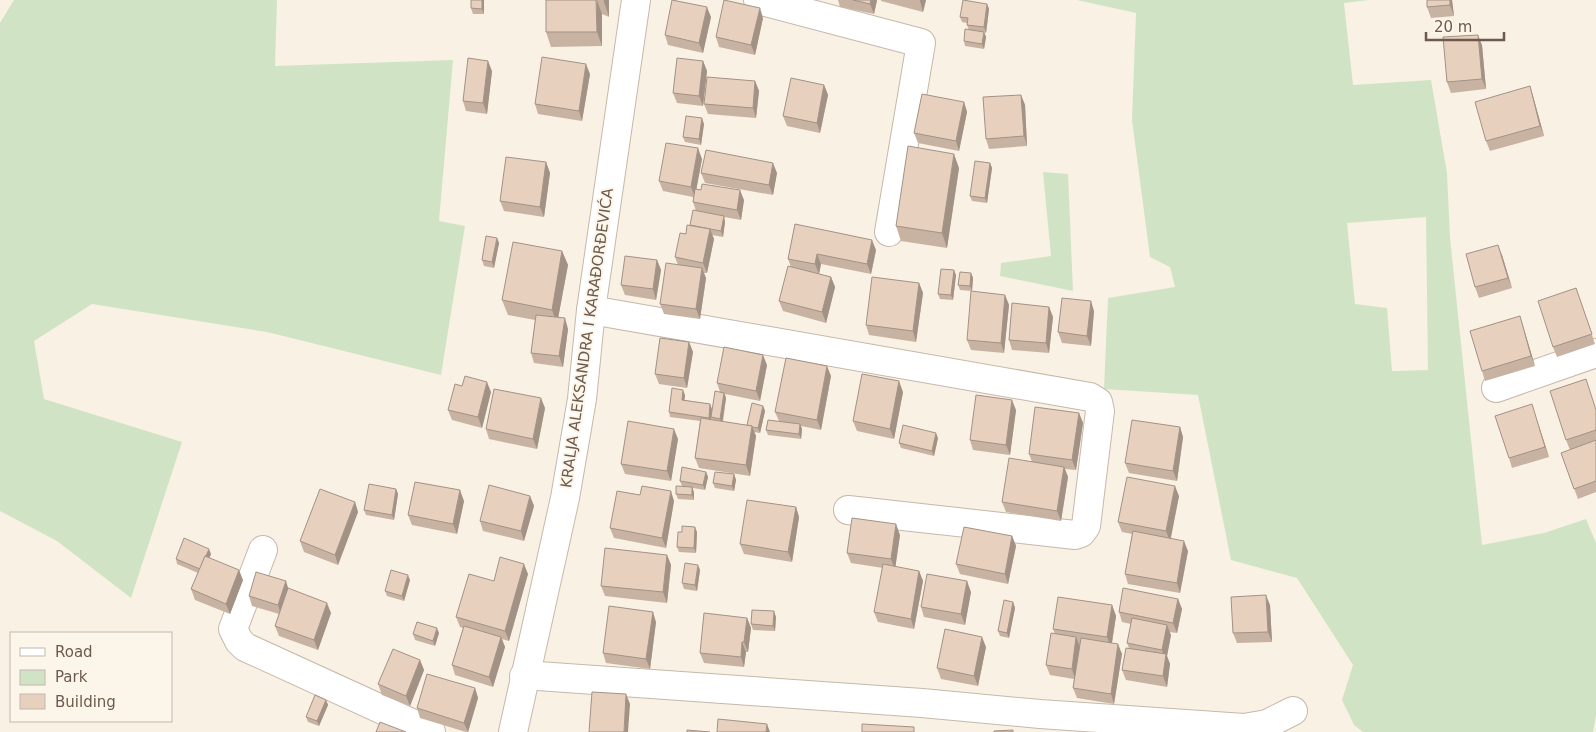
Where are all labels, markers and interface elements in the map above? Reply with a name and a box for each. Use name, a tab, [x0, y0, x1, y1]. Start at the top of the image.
scale bar	[1426, 10, 1504, 42]
text: 20 m	[1434, 18, 1472, 36]
street label: KRALJA ALEKSANDRA I KARAĐORĐEVIĆA	[556, 186, 617, 489]
legend	[10, 632, 172, 722]
text: Road	[55, 643, 93, 661]
text: Park	[55, 668, 88, 686]
text: Building	[55, 693, 116, 711]

